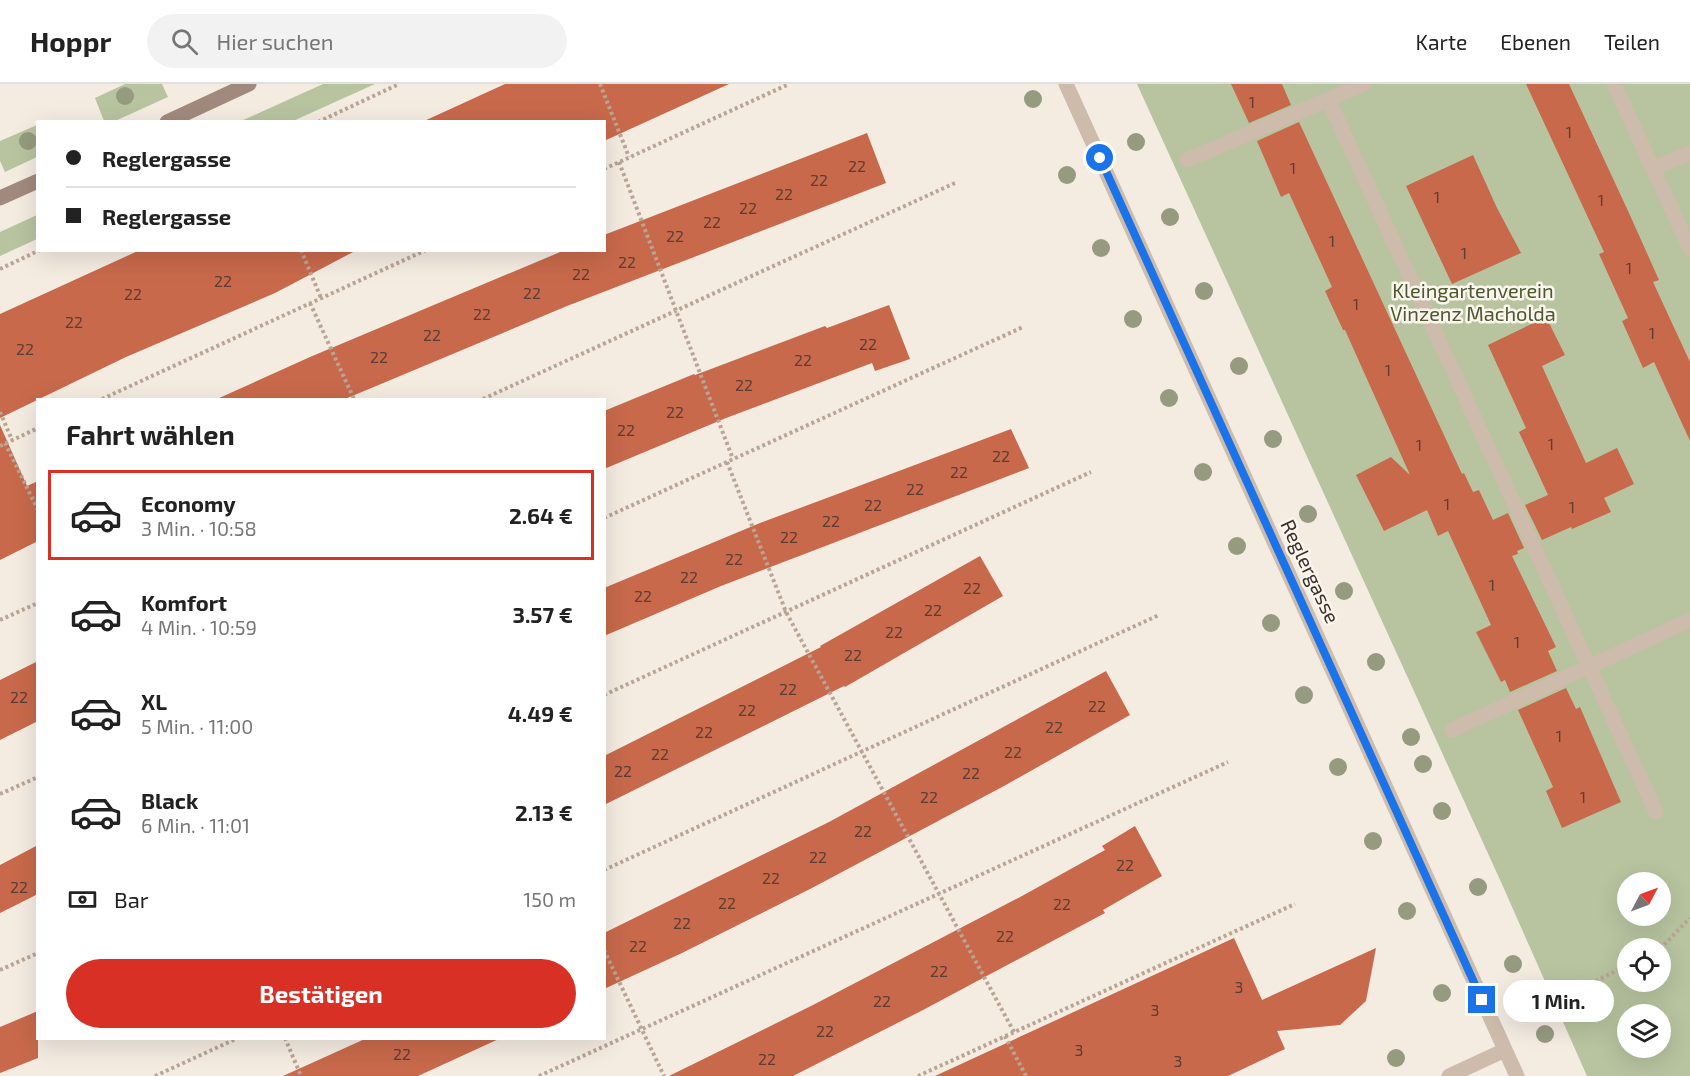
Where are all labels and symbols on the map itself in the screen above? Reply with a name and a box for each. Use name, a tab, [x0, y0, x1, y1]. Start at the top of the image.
house number: 1	[1249, 92, 1255, 111]
house number: 1	[1566, 122, 1572, 141]
route start	[1086, 144, 1113, 171]
house number: 22	[848, 156, 866, 175]
house number: 1	[1290, 158, 1296, 177]
house number: 22	[810, 170, 828, 189]
house number: 22	[775, 184, 793, 203]
house number: 1	[1434, 187, 1440, 206]
house number: 1	[1598, 190, 1604, 209]
house number: 22	[739, 198, 757, 217]
house number: 22	[703, 212, 721, 231]
house number: 22	[666, 226, 684, 245]
house number: 1	[1329, 231, 1335, 250]
house number: 1	[1461, 243, 1467, 262]
house number: 22	[618, 252, 636, 271]
house number: 1	[1626, 258, 1632, 277]
house number: 22	[572, 264, 590, 283]
house number: 22	[214, 271, 232, 290]
park label: Kleingartenverein Vinzenz Macholda	[1390, 278, 1556, 325]
house number: 22	[523, 283, 541, 302]
house number: 22	[124, 284, 142, 303]
house number: 1	[1353, 294, 1359, 313]
house number: 22	[473, 304, 491, 323]
house number: 22	[65, 312, 83, 331]
house number: 1	[1649, 323, 1655, 342]
house number: 22	[423, 325, 441, 344]
house number: 22	[859, 334, 877, 353]
house number: 22	[16, 339, 34, 358]
house number: 22	[370, 347, 388, 366]
house number: 22	[794, 350, 812, 369]
house number: 1	[1385, 360, 1391, 379]
house number: 22	[735, 375, 753, 394]
house number: 22	[666, 402, 684, 421]
house number: 22	[617, 420, 635, 439]
house number: 1	[1548, 434, 1554, 453]
house number: 1	[1416, 435, 1422, 454]
house number: 22	[992, 446, 1010, 465]
house number: 22	[950, 462, 968, 481]
house number: 22	[906, 479, 924, 498]
house number: 1	[1444, 494, 1450, 513]
house number: 22	[864, 495, 882, 514]
house number: 1	[1569, 497, 1575, 516]
house number: 22	[822, 511, 840, 530]
street label: Reglergasse	[1276, 515, 1346, 627]
house number: 22	[780, 527, 798, 546]
house number: 22	[725, 549, 743, 568]
house number: 22	[680, 567, 698, 586]
house number: 1	[1489, 575, 1495, 594]
house number: 22	[963, 578, 981, 597]
house number: 22	[634, 586, 652, 605]
house number: 22	[924, 600, 942, 619]
house number: 22	[885, 622, 903, 641]
house number: 1	[1514, 632, 1520, 651]
house number: 22	[844, 645, 862, 664]
house number: 22	[779, 679, 797, 698]
house number: 22	[10, 687, 28, 706]
house number: 22	[1088, 696, 1106, 715]
house number: 22	[738, 700, 756, 719]
house number: 22	[1045, 717, 1063, 736]
house number: 22	[695, 722, 713, 741]
house number: 1	[1556, 726, 1562, 745]
house number: 22	[1004, 742, 1022, 761]
house number: 22	[651, 744, 669, 763]
house number: 22	[614, 761, 632, 780]
house number: 22	[962, 763, 980, 782]
house number: 22	[920, 787, 938, 806]
house number: 1	[1580, 787, 1586, 806]
house number: 22	[854, 821, 872, 840]
house number: 22	[809, 847, 827, 866]
house number: 22	[1116, 855, 1134, 874]
house number: 22	[762, 868, 780, 887]
north arrow	[1617, 872, 1671, 926]
house number: 22	[10, 877, 28, 896]
house number: 22	[718, 893, 736, 912]
house number: 22	[1053, 894, 1071, 913]
house number: 22	[673, 913, 691, 932]
house number: 22	[996, 926, 1014, 945]
house number: 22	[629, 936, 647, 955]
house number: 22	[930, 961, 948, 980]
house number: 3	[1235, 977, 1243, 996]
callout: 1 Min.	[1503, 979, 1614, 1021]
route end	[1468, 986, 1495, 1013]
house number: 22	[873, 991, 891, 1010]
house number: 3	[1151, 1000, 1159, 1019]
house number: 22	[816, 1021, 834, 1040]
house number: 3	[1075, 1040, 1083, 1059]
house number: 22	[393, 1044, 411, 1063]
house number: 22	[758, 1049, 776, 1068]
house number: 3	[1174, 1051, 1182, 1070]

